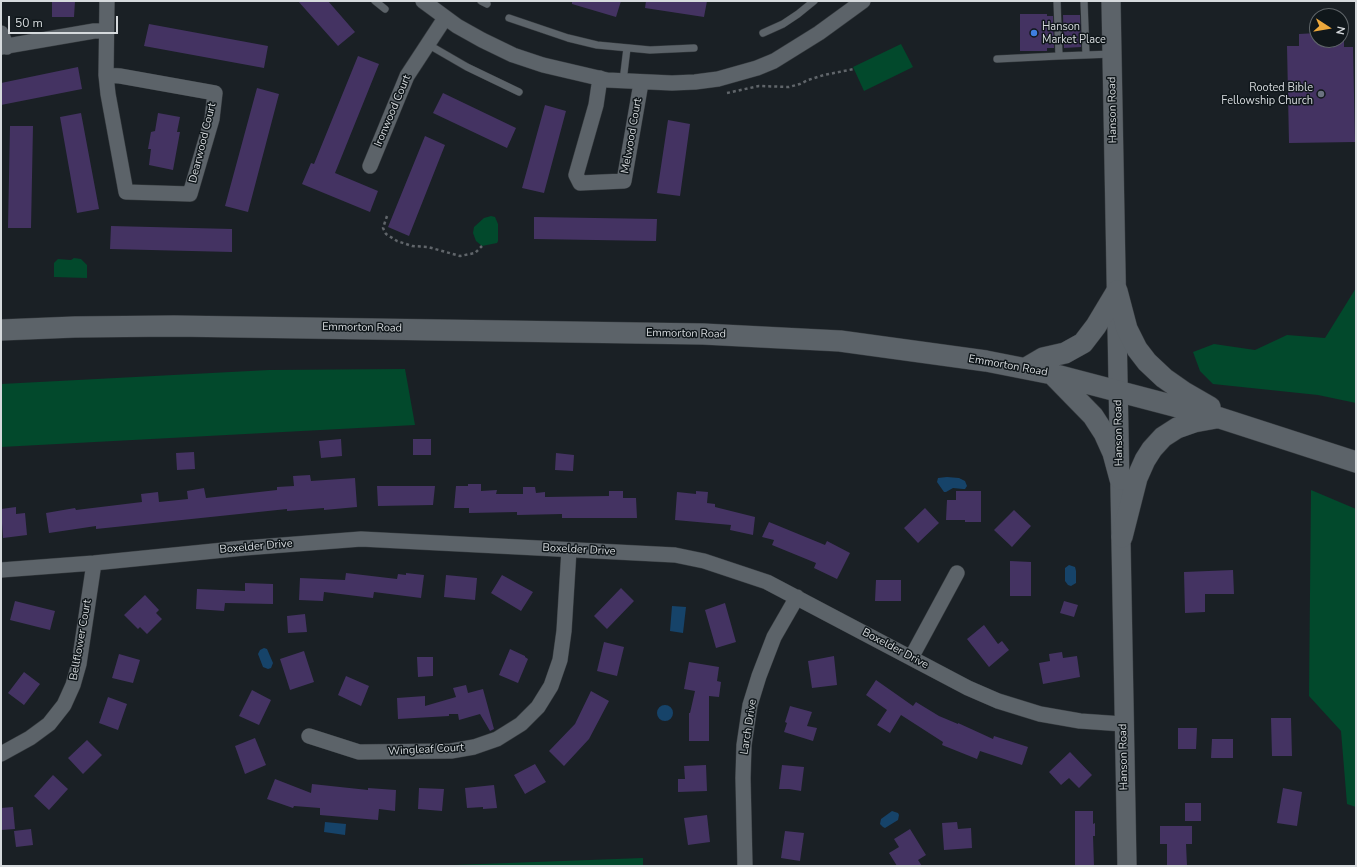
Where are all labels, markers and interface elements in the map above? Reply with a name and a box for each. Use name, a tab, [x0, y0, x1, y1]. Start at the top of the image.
scale bar	[10, 8, 120, 34]
north arrow	[1309, 8, 1349, 48]
text: 50 m	[15, 15, 43, 31]
place label: Hanson Market Place	[1042, 20, 1106, 46]
text: N	[1332, 25, 1348, 36]
marker: Hanson Market Place	[1029, 28, 1039, 38]
street label: Ironwood Court	[372, 73, 414, 149]
street label: Hanson Road	[1106, 77, 1120, 143]
place label: Rooted Bible Fellowship Church	[1221, 81, 1313, 107]
marker: Rooted Bible Fellowship Church	[1316, 89, 1326, 99]
street label: Melwood Court	[619, 97, 645, 175]
street label: Dearwood Court	[187, 102, 219, 184]
street label: Emmorton Road	[322, 321, 402, 335]
street label: Emmorton Road	[646, 327, 726, 341]
street label: Emmorton Road	[967, 353, 1049, 379]
street label: Hanson Road	[1112, 400, 1126, 466]
street label: Boxelder Drive	[219, 537, 293, 557]
street label: Boxelder Drive	[542, 541, 616, 559]
street label: Bellflower Court	[67, 599, 95, 681]
street label: Boxelder Drive	[860, 626, 930, 672]
street label: Larch Drive	[738, 698, 760, 756]
street label: Hanson Road	[1117, 724, 1131, 790]
street label: Wingleaf Court	[388, 741, 464, 759]

